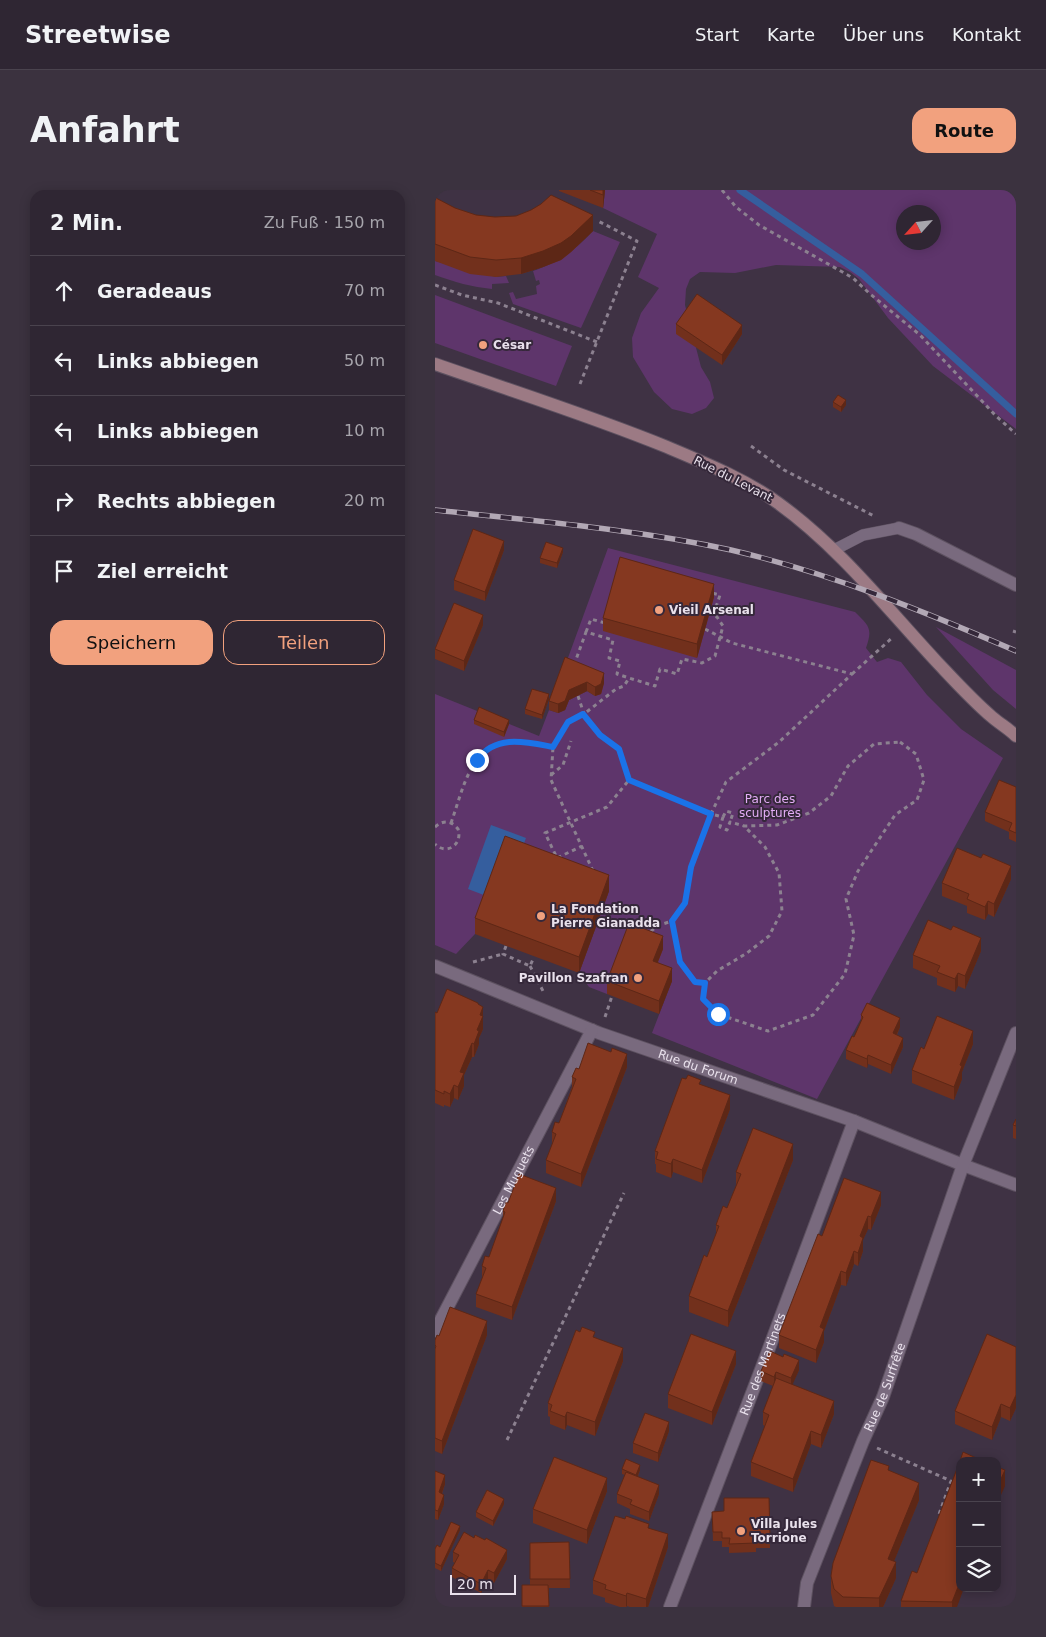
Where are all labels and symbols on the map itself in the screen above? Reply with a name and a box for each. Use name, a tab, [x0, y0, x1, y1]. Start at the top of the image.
north arrow	[896, 205, 941, 250]
place label: César	[493, 338, 531, 352]
marker: César	[477, 339, 489, 351]
street label: Rue du Levant	[691, 453, 775, 505]
place label: Vieil Arsenal	[669, 603, 754, 617]
marker: Vieil Arsenal	[653, 604, 665, 616]
route end	[466, 749, 489, 772]
park label: Parc des sculptures	[739, 792, 801, 820]
place label: La Fondation Pierre Gianadda	[551, 902, 660, 930]
marker: La Fondation Pierre Gianadda	[535, 910, 547, 922]
place label: Pavillon Szafran	[519, 971, 628, 985]
marker: Pavillon Szafran	[632, 972, 644, 984]
route start	[707, 1003, 730, 1026]
street label: Rue du Forum	[656, 1047, 740, 1087]
street label: Les Muguets	[490, 1144, 537, 1217]
street label: Rue des Martinets	[737, 1311, 789, 1417]
street label: Rue de Surfrête	[861, 1341, 908, 1434]
place label: Villa Jules Torrione	[751, 1517, 817, 1545]
marker: Villa Jules Torrione	[735, 1525, 747, 1537]
scale bar	[450, 1572, 516, 1595]

